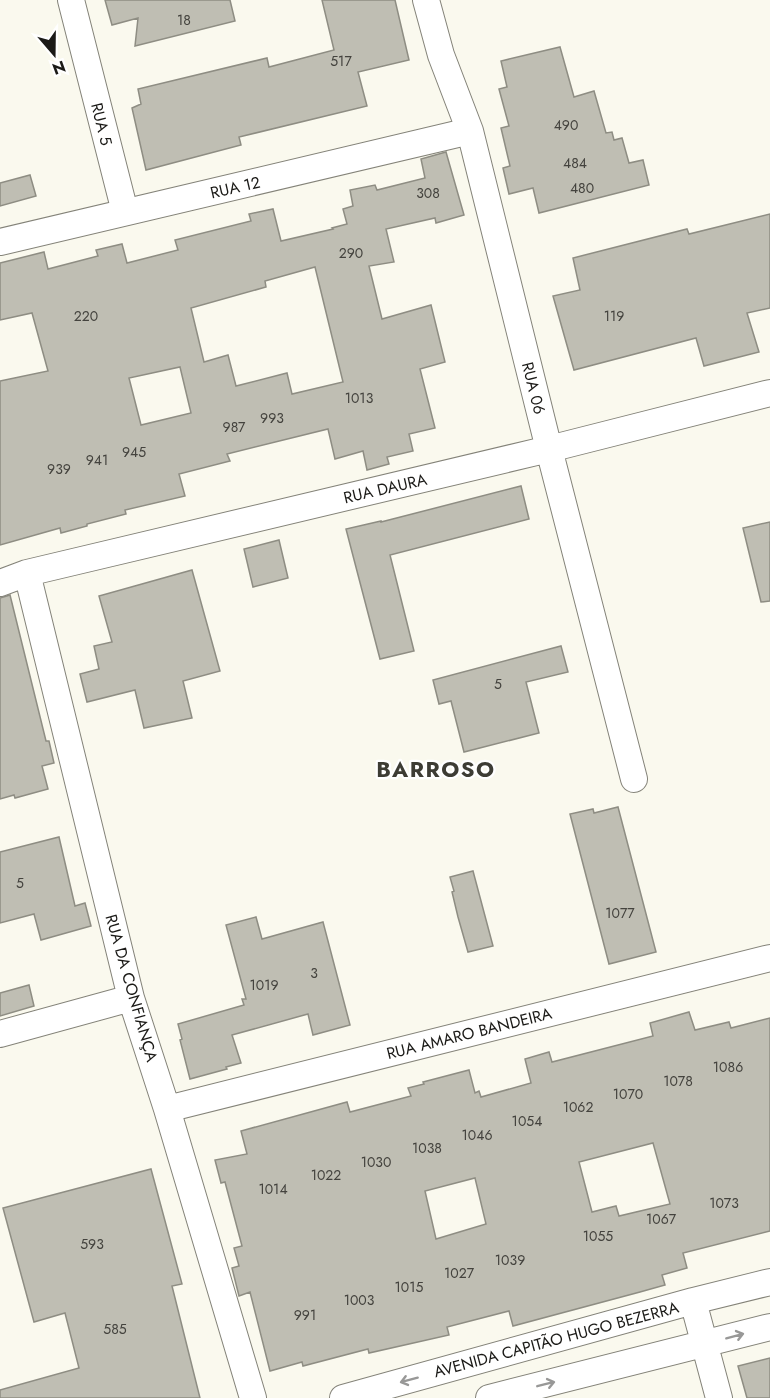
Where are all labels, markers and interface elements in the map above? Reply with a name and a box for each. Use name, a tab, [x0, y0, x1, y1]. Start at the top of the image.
house number: 18	[177, 10, 191, 30]
north arrow	[24, 24, 84, 84]
house number: 517	[330, 51, 352, 71]
text: N	[49, 55, 69, 81]
street label: RUA 5	[85, 100, 118, 148]
house number: 490	[554, 115, 578, 135]
house number: 484	[563, 153, 587, 173]
street label: RUA 12	[208, 171, 262, 204]
house number: 480	[570, 178, 594, 198]
house number: 308	[416, 183, 440, 203]
house number: 290	[339, 243, 363, 263]
house number: 220	[74, 306, 98, 326]
house number: 119	[604, 306, 624, 326]
street label: RUA 06	[516, 360, 551, 417]
house number: 1013	[345, 388, 374, 408]
house number: 993	[260, 408, 284, 428]
house number: 987	[223, 417, 246, 437]
house number: 945	[122, 442, 146, 462]
house number: 941	[86, 450, 108, 470]
house number: 939	[47, 459, 71, 479]
street label: RUA DAURA	[341, 468, 429, 509]
house number: 5	[494, 674, 502, 694]
district label: BARROSO	[376, 753, 496, 785]
house number: 5	[16, 873, 24, 893]
house number: 1077	[605, 903, 635, 923]
street label: RUA DA CONFIANÇA	[99, 912, 164, 1065]
house number: 3	[310, 963, 318, 983]
house number: 1019	[249, 975, 279, 995]
street label: RUA AMARO BANDEIRA	[384, 1002, 555, 1065]
house number: 1086	[713, 1057, 743, 1077]
house number: 1078	[663, 1071, 693, 1091]
house number: 1070	[613, 1084, 643, 1104]
house number: 1062	[563, 1097, 593, 1117]
house number: 1054	[512, 1111, 542, 1131]
house number: 1046	[462, 1125, 492, 1145]
house number: 1038	[412, 1138, 442, 1158]
house number: 1030	[361, 1152, 391, 1172]
house number: 1022	[311, 1165, 341, 1185]
house number: 1014	[258, 1179, 288, 1199]
house number: 1073	[709, 1193, 739, 1213]
house number: 1067	[646, 1209, 677, 1229]
house number: 1055	[583, 1226, 613, 1246]
house number: 593	[80, 1234, 104, 1254]
house number: 1039	[495, 1250, 525, 1270]
house number: 1027	[444, 1263, 475, 1283]
house number: 1015	[395, 1277, 424, 1297]
house number: 1003	[344, 1290, 375, 1310]
street label: AVENIDA CAPITÃO HUGO BEZERRA	[431, 1296, 682, 1383]
house number: 991	[294, 1305, 316, 1325]
house number: 585	[103, 1319, 127, 1339]
one-way arrow	[725, 1330, 744, 1342]
one-way arrow	[400, 1374, 419, 1386]
one-way arrow	[536, 1377, 555, 1389]

